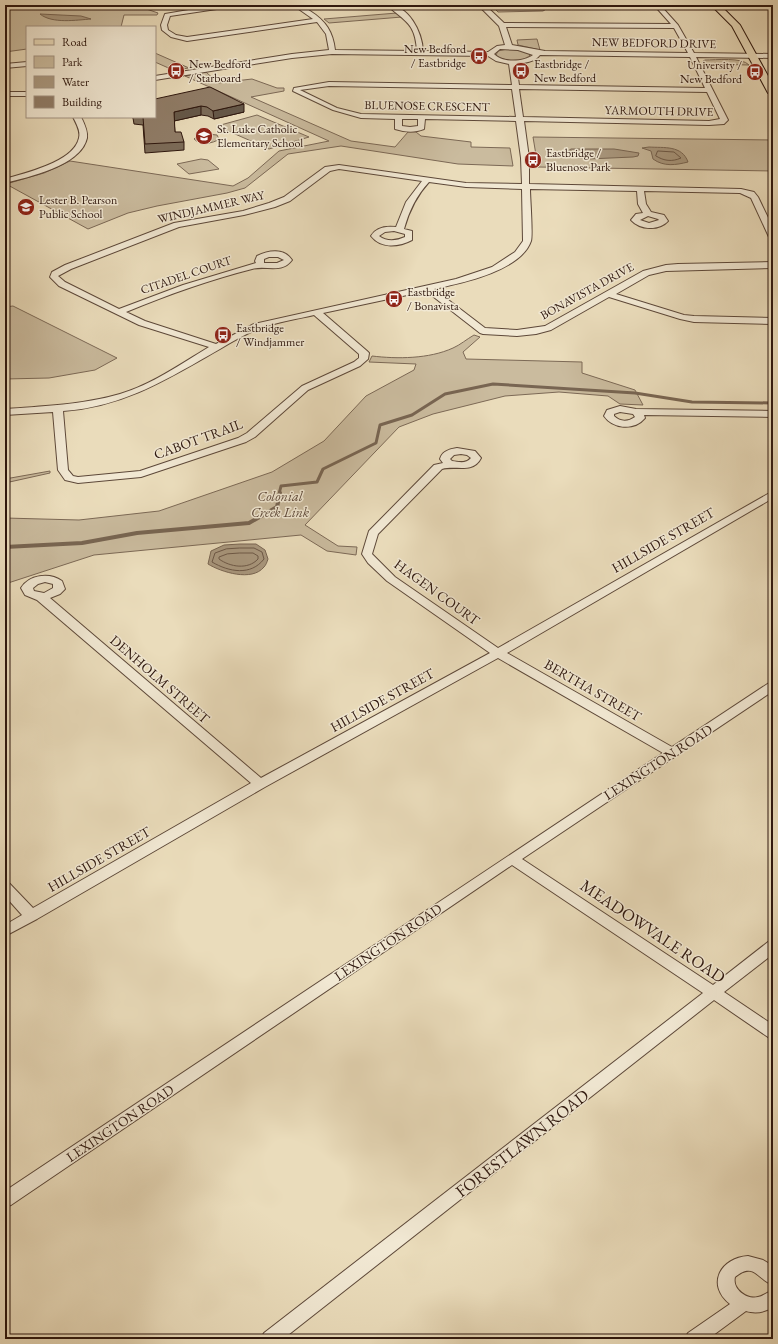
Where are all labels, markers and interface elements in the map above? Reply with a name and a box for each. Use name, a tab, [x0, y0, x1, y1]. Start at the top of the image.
legend	[26, 26, 156, 118]
text: Road	[62, 34, 88, 50]
street label: NEW BEDFORD DRIVE	[592, 34, 717, 52]
place label: New Bedford / Eastbridge	[404, 41, 467, 71]
bus stop icon: New Bedford / Eastbridge	[469, 46, 489, 66]
text: Park	[62, 54, 83, 70]
place label: New Bedford / Starboard	[189, 56, 252, 86]
place label: Eastbridge / New Bedford	[534, 56, 597, 86]
place label: University / New Bedford	[680, 57, 743, 87]
bus stop icon: New Bedford / Starboard	[166, 61, 186, 81]
bus stop icon: Eastbridge / New Bedford	[511, 61, 531, 81]
bus stop icon: University / New Bedford	[745, 62, 765, 82]
text: Water	[62, 74, 89, 90]
text: Building	[62, 94, 103, 110]
street label: BLUENOSE CRESCENT	[364, 97, 491, 115]
street label: YARMOUTH DRIVE	[605, 102, 714, 120]
place label: St. Luke Catholic Elementary School	[217, 121, 303, 151]
school or university icon: St. Luke Catholic Elementary School	[194, 126, 214, 146]
place label: Eastbridge / Bluenose Park	[546, 145, 611, 175]
bus stop icon: Eastbridge / Bluenose Park	[523, 150, 543, 170]
street label: WINDJAMMER WAY	[156, 187, 267, 227]
place label: Lester B. Pearson Public School	[39, 192, 118, 222]
school or university icon: Lester B. Pearson Public School	[16, 197, 36, 217]
street label: CITADEL COURT	[138, 252, 234, 298]
street label: BONAVISTA DRIVE	[538, 259, 637, 323]
place label: Eastbridge / Bonavista	[407, 284, 459, 314]
bus stop icon: Eastbridge / Bonavista	[384, 289, 404, 309]
place label: Eastbridge / Windjammer	[236, 320, 304, 350]
bus stop icon: Eastbridge / Windjammer	[213, 325, 233, 345]
street label: CABOT TRAIL	[151, 414, 246, 463]
park label: Colonial Creek Link	[251, 487, 310, 521]
street label: HILLSIDE STREET	[608, 503, 718, 577]
street label: HAGEN COURT	[391, 555, 484, 629]
street label: DENHOLM STREET	[106, 631, 214, 728]
street label: BERTHA STREET	[541, 655, 645, 725]
street label: HILLSIDE STREET	[327, 664, 438, 736]
street label: LEXINGTON ROAD	[600, 720, 716, 804]
street label: HILLSIDE STREET	[44, 822, 154, 896]
street label: MEADOWVALE ROAD	[576, 874, 730, 988]
street label: LEXINGTON ROAD	[331, 899, 446, 985]
street label: LEXINGTON ROAD	[63, 1080, 178, 1166]
street label: FORESTLAWN ROAD	[451, 1084, 593, 1202]

